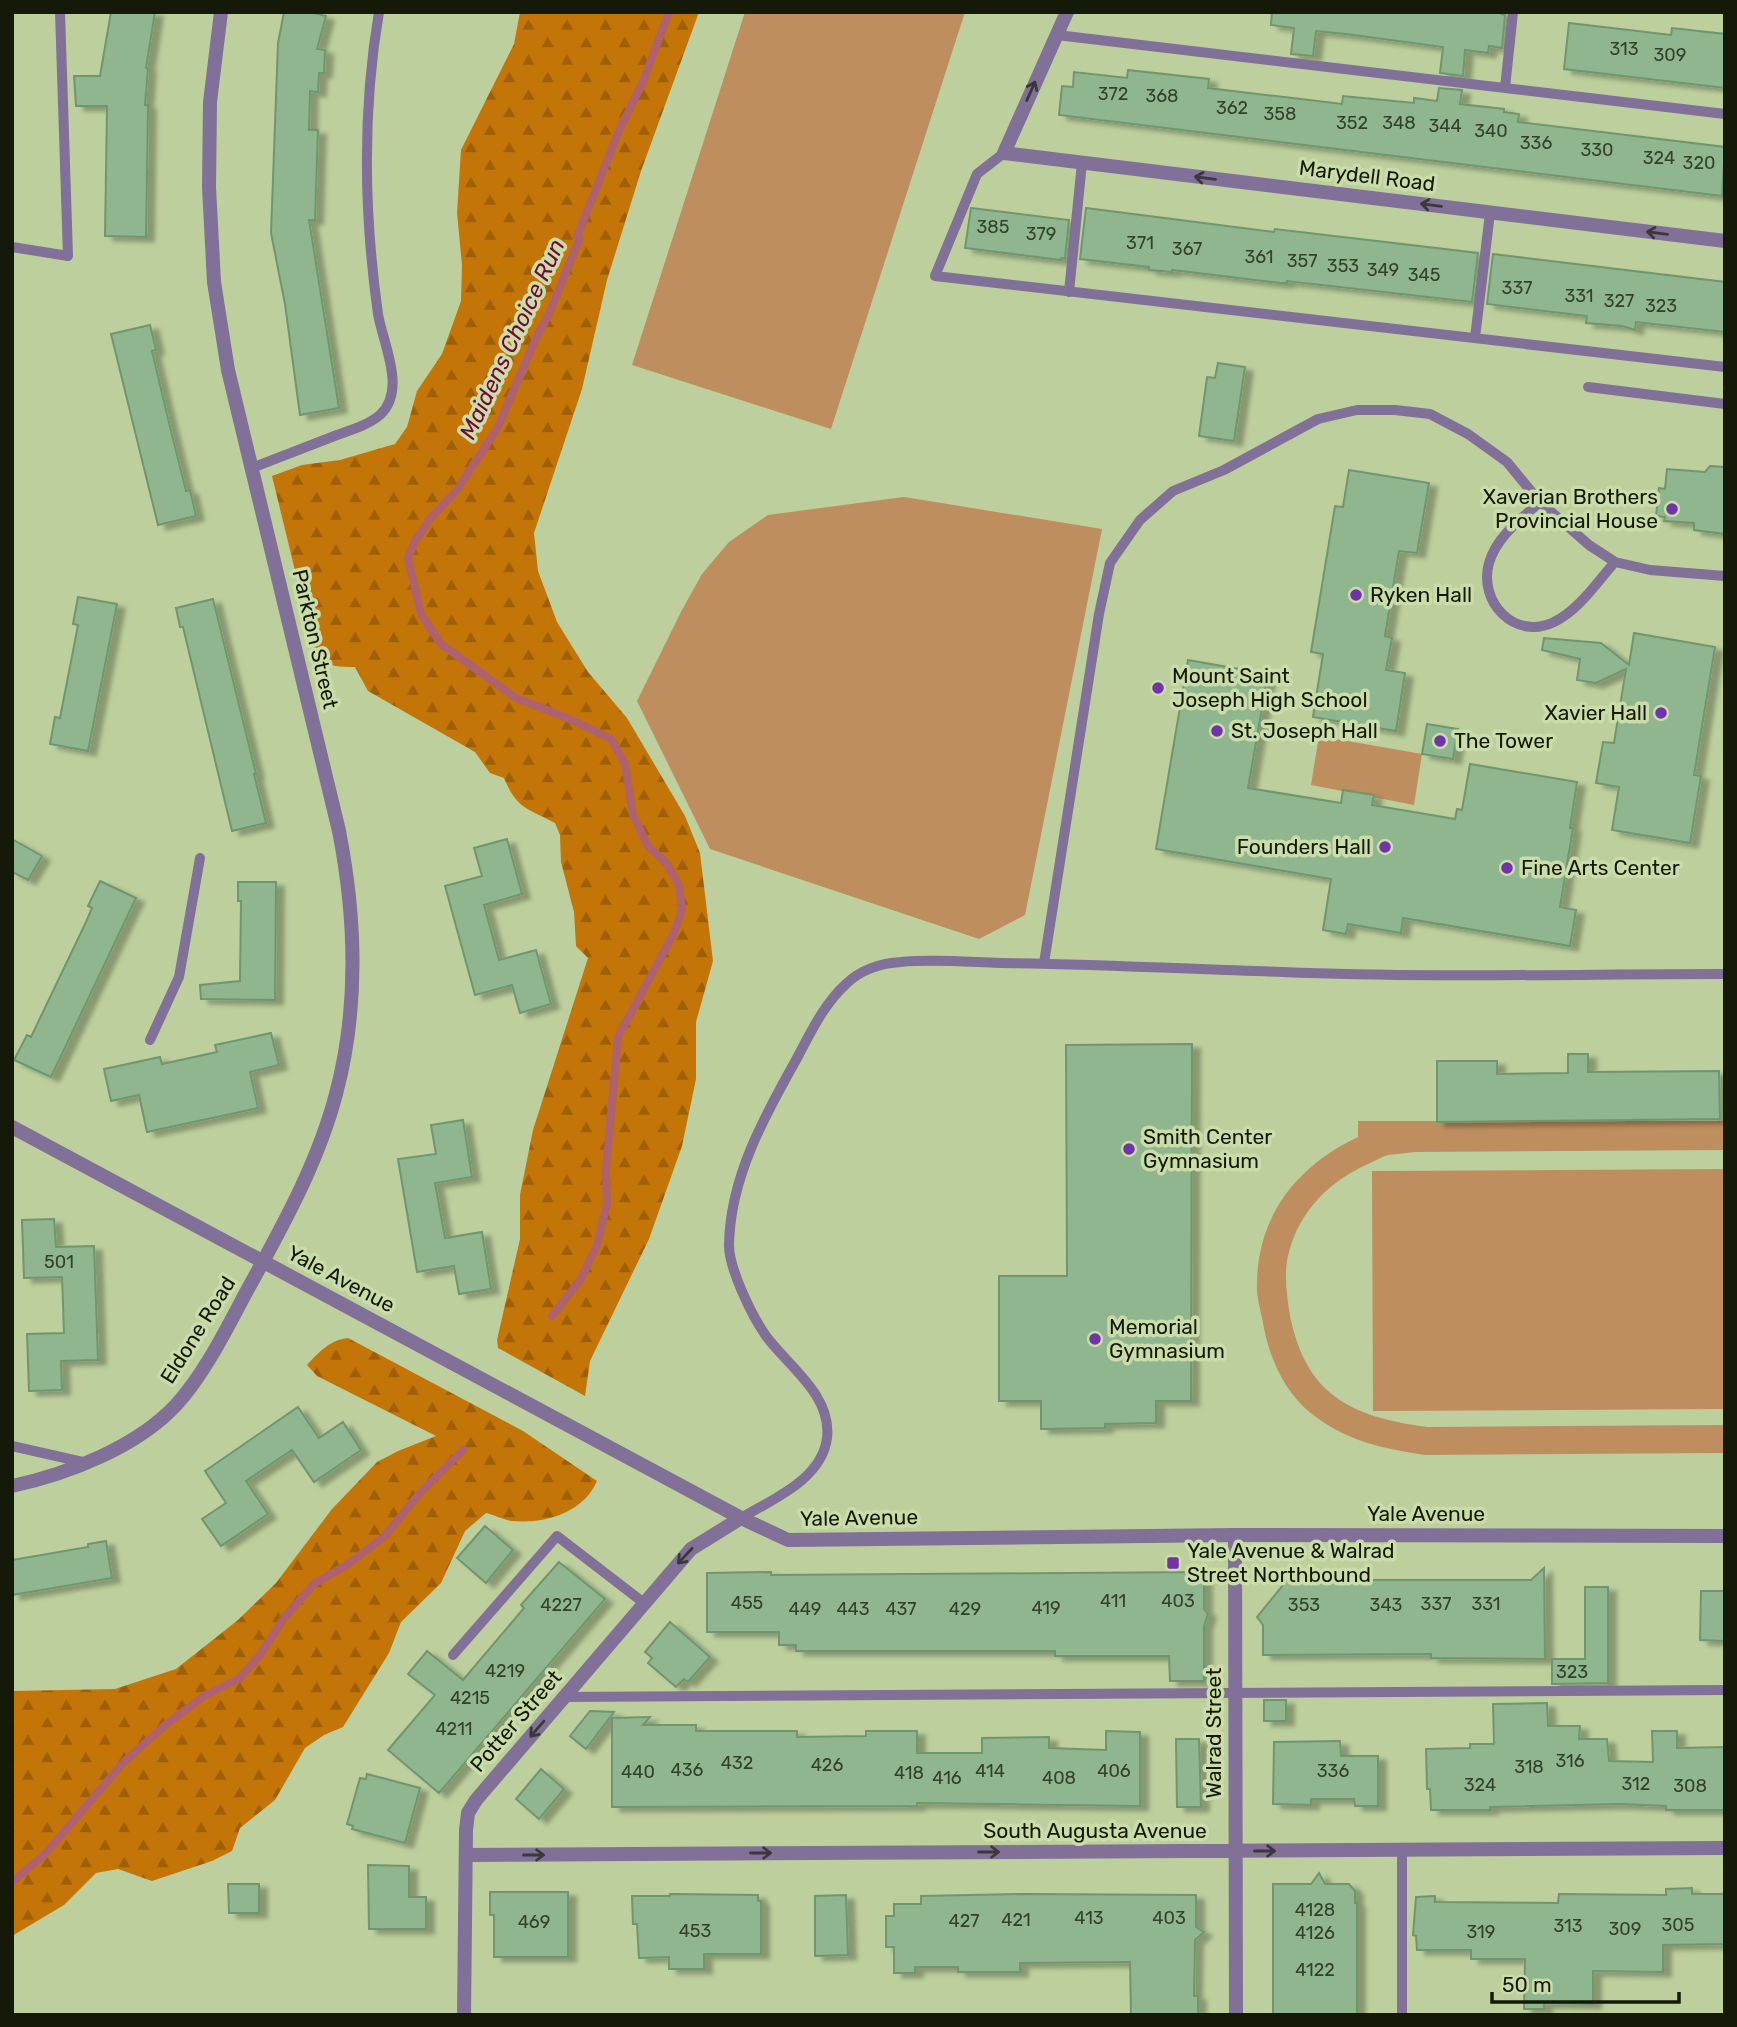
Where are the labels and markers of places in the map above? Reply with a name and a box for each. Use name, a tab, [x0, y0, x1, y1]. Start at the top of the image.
place label: Xaverian Brothers Provincial House	[1483, 484, 1658, 533]
marker: Xaverian Brothers Provincial House	[1664, 501, 1680, 517]
place label: Ryken Hall	[1370, 582, 1472, 607]
marker: Ryken Hall	[1348, 587, 1364, 603]
place label: Mount Saint Joseph High School	[1172, 663, 1368, 712]
marker: Mount Saint Joseph High School	[1150, 680, 1166, 696]
place label: Xavier Hall	[1544, 700, 1647, 725]
marker: Xavier Hall	[1653, 705, 1669, 721]
place label: St. Joseph Hall	[1231, 718, 1378, 743]
marker: St. Joseph Hall	[1209, 723, 1225, 739]
place label: The Tower	[1454, 728, 1553, 753]
marker: The Tower	[1432, 733, 1448, 749]
place label: Founders Hall	[1237, 834, 1371, 859]
marker: Founders Hall	[1377, 839, 1393, 855]
place label: Fine Arts Center	[1521, 855, 1680, 880]
marker: Fine Arts Center	[1499, 860, 1515, 876]
place label: Smith Center Gymnasium	[1143, 1124, 1272, 1173]
marker: Smith Center Gymnasium	[1121, 1141, 1137, 1157]
place label: Memorial Gymnasium	[1109, 1314, 1225, 1363]
marker: Memorial Gymnasium	[1087, 1331, 1103, 1347]
place label: Yale Avenue & Walrad Street Northbound	[1187, 1538, 1395, 1587]
marker: Yale Avenue & Walrad Street Northbound	[1165, 1555, 1181, 1571]

